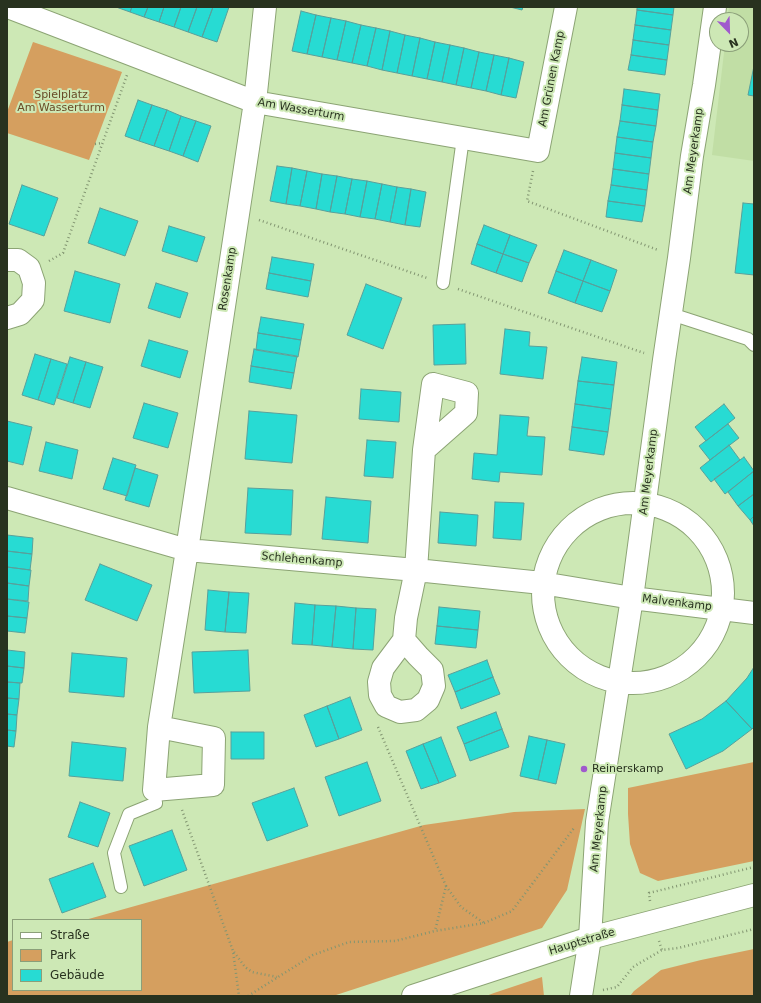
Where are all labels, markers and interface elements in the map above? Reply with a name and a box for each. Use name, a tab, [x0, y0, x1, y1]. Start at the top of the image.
north arrow	[709, 12, 749, 52]
street label: Am Grünen Kamp	[536, 30, 568, 128]
text: N	[727, 35, 740, 50]
park label: Spielplatz Am Wasserturm	[17, 88, 105, 114]
street label: Am Wasserturm	[257, 96, 345, 124]
street label: Am Meyerkamp	[681, 107, 707, 195]
street label: Rosenkamp	[216, 246, 240, 312]
street label: Am Meyerkamp	[637, 428, 661, 516]
street label: Schlehenkamp	[261, 550, 343, 570]
street label: Malvenkamp	[641, 592, 713, 614]
place label: Reinerskamp	[592, 762, 664, 776]
marker: Reinerskamp	[579, 764, 589, 774]
street label: Am Meyerkamp	[588, 785, 610, 873]
legend	[12, 919, 142, 991]
street label: Hauptstraße	[547, 926, 617, 958]
text: Straße	[50, 928, 90, 942]
text: Park	[50, 948, 76, 962]
text: Gebäude	[50, 968, 104, 982]

